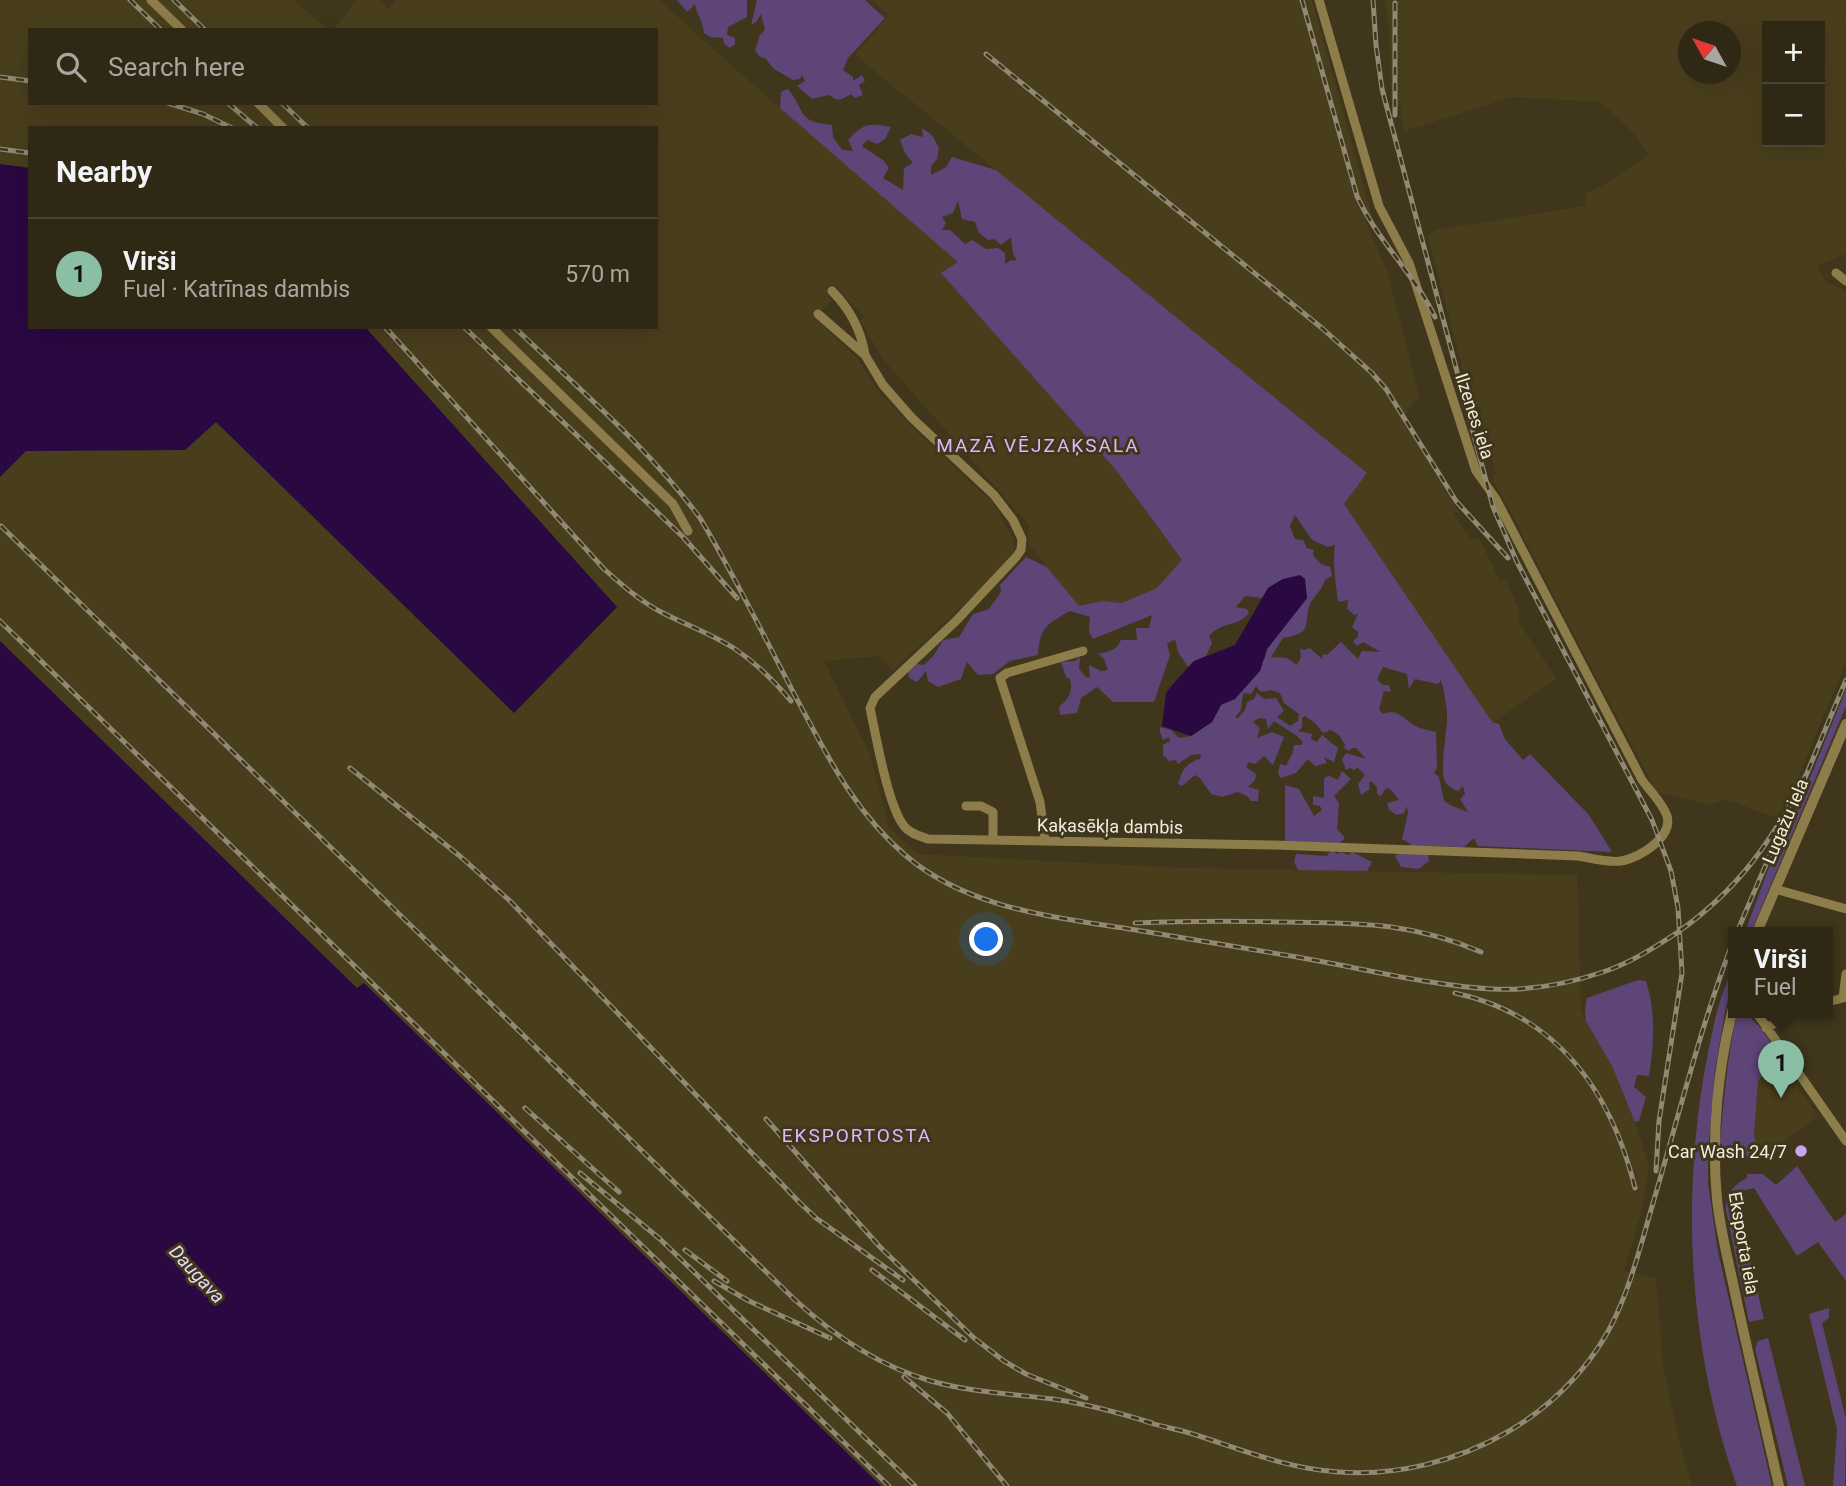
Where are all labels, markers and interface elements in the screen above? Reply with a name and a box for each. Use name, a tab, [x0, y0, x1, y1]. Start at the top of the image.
north arrow	[1678, 21, 1741, 84]
map controls	[1762, 21, 1825, 147]
button: +	[1762, 21, 1825, 84]
search box	[28, 28, 658, 105]
icon: search	[52, 48, 90, 86]
text: Search here	[108, 52, 245, 82]
button: −	[1762, 84, 1825, 147]
text: Nearby	[56, 154, 152, 189]
text: Virši	[123, 246, 177, 276]
text: 1	[72, 261, 86, 288]
text: 570 m	[565, 261, 630, 288]
text: Fuel · Katrīnas dambis	[123, 276, 350, 303]
street label: Ilzenes iela	[1451, 370, 1499, 462]
district label: MAZĀ VĒJZAĶSALA	[936, 434, 1140, 457]
street label: Lugažu iela	[1758, 775, 1812, 867]
street label: Kaķasēkļa dambis	[1037, 814, 1183, 839]
your location	[969, 922, 1003, 956]
popup	[1728, 927, 1833, 1018]
text: Virši	[1754, 944, 1807, 974]
text: Fuel	[1754, 974, 1797, 1001]
pin: 1	[1758, 1040, 1804, 1098]
district label: EKSPORTOSTA	[782, 1124, 932, 1147]
place label: Car Wash 24/7	[1668, 1141, 1787, 1162]
marker: Car Wash 24/7	[1793, 1143, 1809, 1159]
street label: Eksporta iela	[1725, 1190, 1763, 1296]
water label: Daugava	[164, 1240, 230, 1308]

